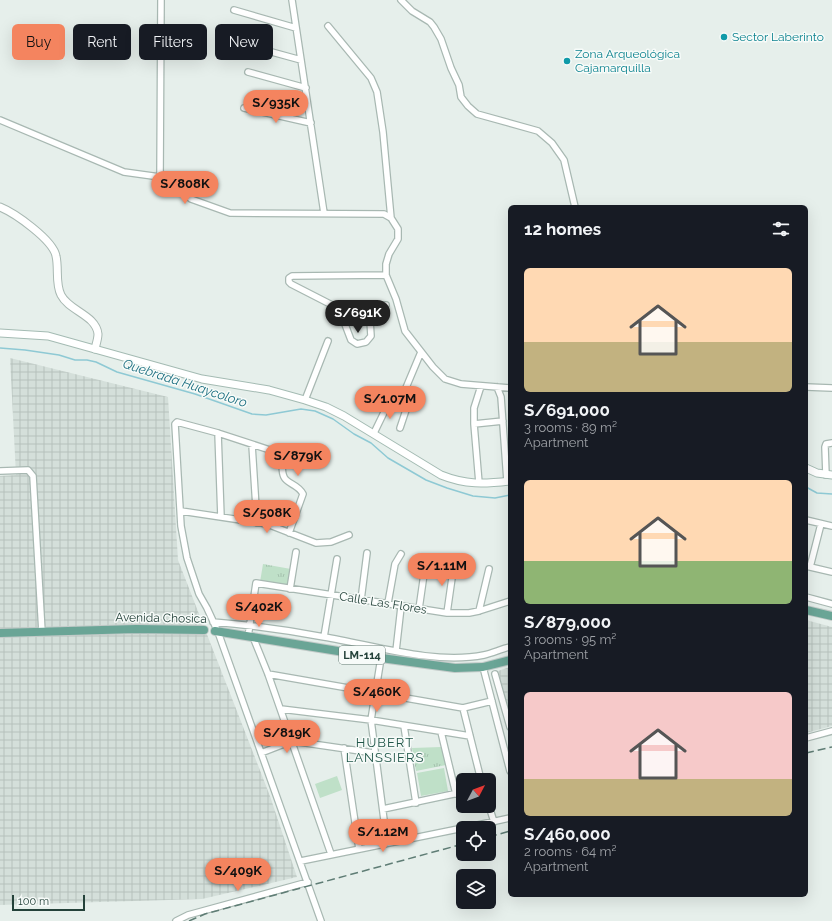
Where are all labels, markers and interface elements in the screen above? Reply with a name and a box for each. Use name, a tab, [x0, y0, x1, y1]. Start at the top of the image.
chip: Buy	[12, 24, 65, 60]
chip: Rent	[73, 24, 131, 60]
chip: Filters	[139, 24, 207, 60]
chip: New	[215, 24, 273, 60]
place label: Sector Laberinto	[732, 30, 824, 44]
marker: Sector Laberinto	[719, 32, 729, 42]
place label: Zona Arqueológica Cajamarquilla	[575, 47, 680, 75]
marker: Zona Arqueológica Cajamarquilla	[562, 56, 572, 66]
pin: S/935K	[243, 90, 309, 124]
text: S/935K	[252, 95, 300, 110]
pin: S/808K	[152, 171, 218, 205]
text: S/808K	[160, 176, 210, 191]
icon: filters	[770, 218, 792, 240]
text: 12 homes	[524, 219, 601, 239]
icon: home	[622, 294, 694, 366]
pin: S/691K	[325, 300, 391, 334]
text: S/691K	[334, 305, 382, 320]
water label: Quebrada Huaycoloro	[121, 356, 249, 410]
pin: S/1.07M	[353, 386, 427, 420]
text: S/1.07M	[364, 391, 416, 406]
text: S/691,000	[524, 400, 610, 420]
text: 3 rooms · 89 m²	[524, 420, 617, 435]
text: Apartment	[524, 435, 588, 450]
pin: S/879K	[265, 443, 331, 477]
text: S/879K	[274, 448, 322, 463]
pin: S/508K	[234, 500, 300, 534]
text: S/508K	[243, 505, 291, 520]
icon: home	[622, 506, 694, 578]
pin: S/1.11M	[405, 553, 479, 587]
text: S/1.11M	[417, 558, 467, 573]
street label: Calle Las Flores	[338, 589, 428, 617]
pin: S/402K	[226, 594, 292, 628]
text: S/402K	[235, 599, 283, 614]
street label: Avenida Chosica	[115, 610, 207, 626]
text: S/879,000	[524, 612, 611, 632]
text: 3 rooms · 95 m²	[524, 632, 616, 647]
road number: LM-114	[339, 646, 385, 664]
text: Apartment	[524, 647, 588, 662]
pin: S/460K	[344, 679, 410, 713]
text: S/460K	[353, 684, 401, 699]
icon: home	[622, 718, 694, 790]
pin: S/819K	[254, 720, 320, 754]
text: S/819K	[263, 725, 311, 740]
district label: HUBERT LANSSIERS	[346, 735, 424, 765]
north arrow	[456, 773, 496, 813]
map controls	[456, 773, 496, 909]
pin: S/1.12M	[346, 819, 420, 853]
button: locate	[456, 821, 496, 861]
text: S/1.12M	[357, 824, 409, 839]
text: S/460,000	[524, 824, 611, 844]
text: 2 rooms · 64 m²	[524, 844, 616, 859]
pin: S/409K	[205, 858, 271, 892]
text: Apartment	[524, 859, 588, 874]
text: S/409K	[214, 863, 262, 878]
button: layers	[456, 869, 496, 909]
scale bar	[12, 893, 85, 912]
text: 100 m	[18, 895, 49, 908]

